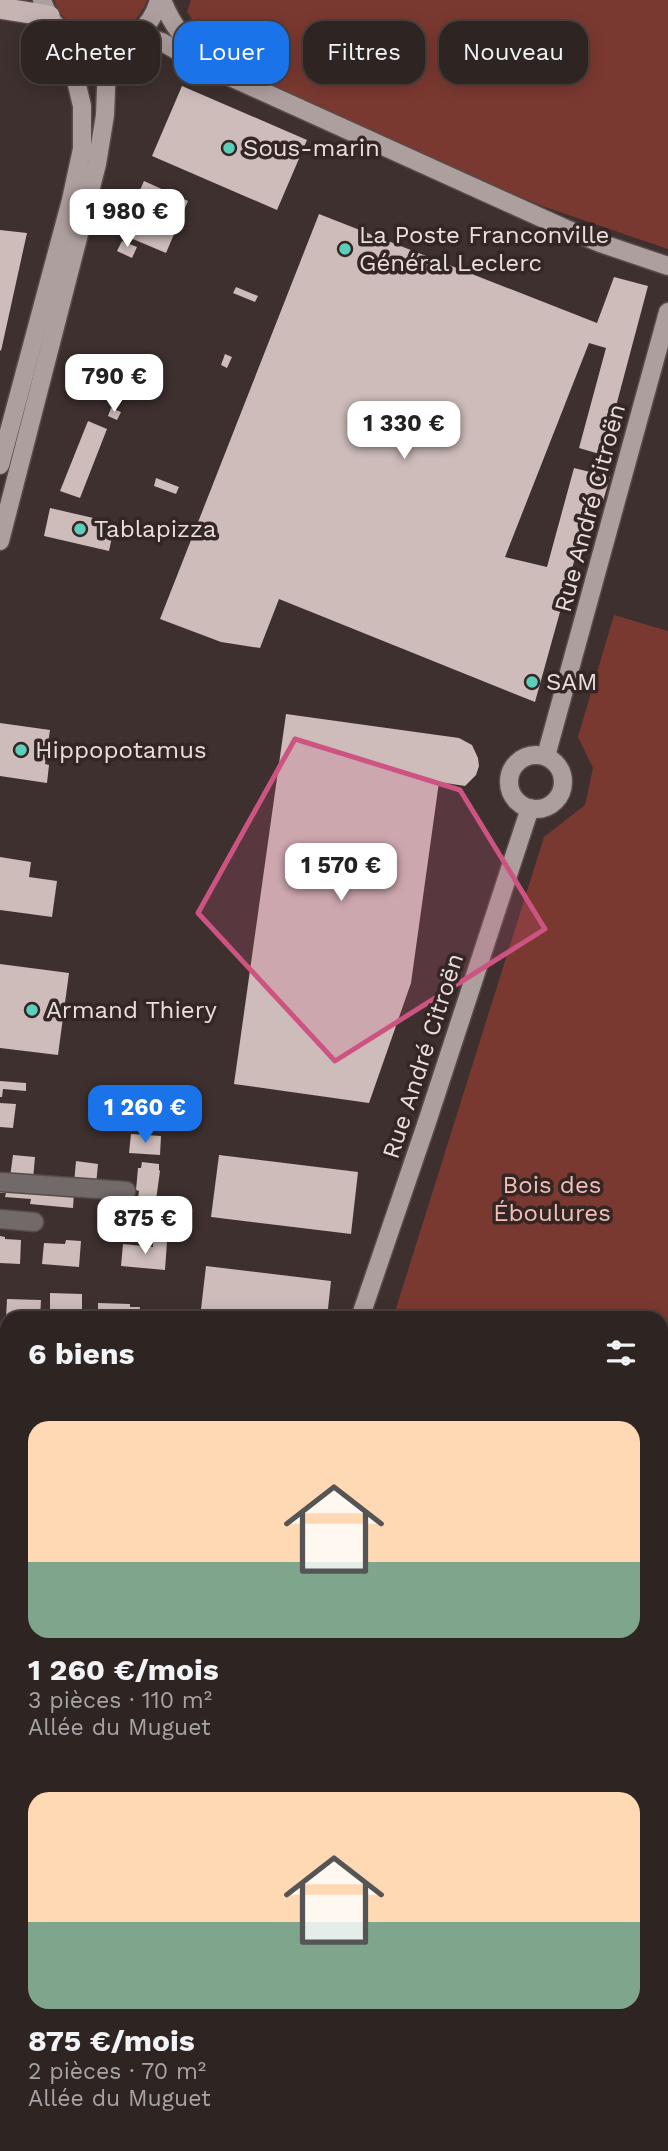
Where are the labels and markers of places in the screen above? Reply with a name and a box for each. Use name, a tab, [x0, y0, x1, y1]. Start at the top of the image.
place label: Sous-marin	[243, 134, 380, 162]
marker: Sous-marin	[221, 140, 237, 156]
pin: 1 980 €	[62, 190, 192, 249]
place label: La Poste Franconville Général Leclerc	[359, 221, 609, 277]
marker: La Poste Franconville Général Leclerc	[337, 241, 353, 257]
pin: 790 €	[65, 354, 163, 414]
pin: 1 330 €	[339, 402, 469, 461]
place label: Tablapizza	[94, 515, 216, 543]
marker: Tablapizza	[72, 521, 88, 537]
place label: SAM	[546, 668, 598, 696]
marker: SAM	[524, 674, 540, 690]
place label: Hippopotamus	[35, 736, 207, 764]
marker: Hippopotamus	[13, 742, 29, 758]
pin: 1 570 €	[276, 844, 406, 903]
place label: Armand Thiery	[46, 996, 217, 1024]
marker: Armand Thiery	[24, 1002, 40, 1018]
pin: 1 260 €	[80, 1086, 210, 1145]
pin: 875 €	[96, 1196, 194, 1256]

